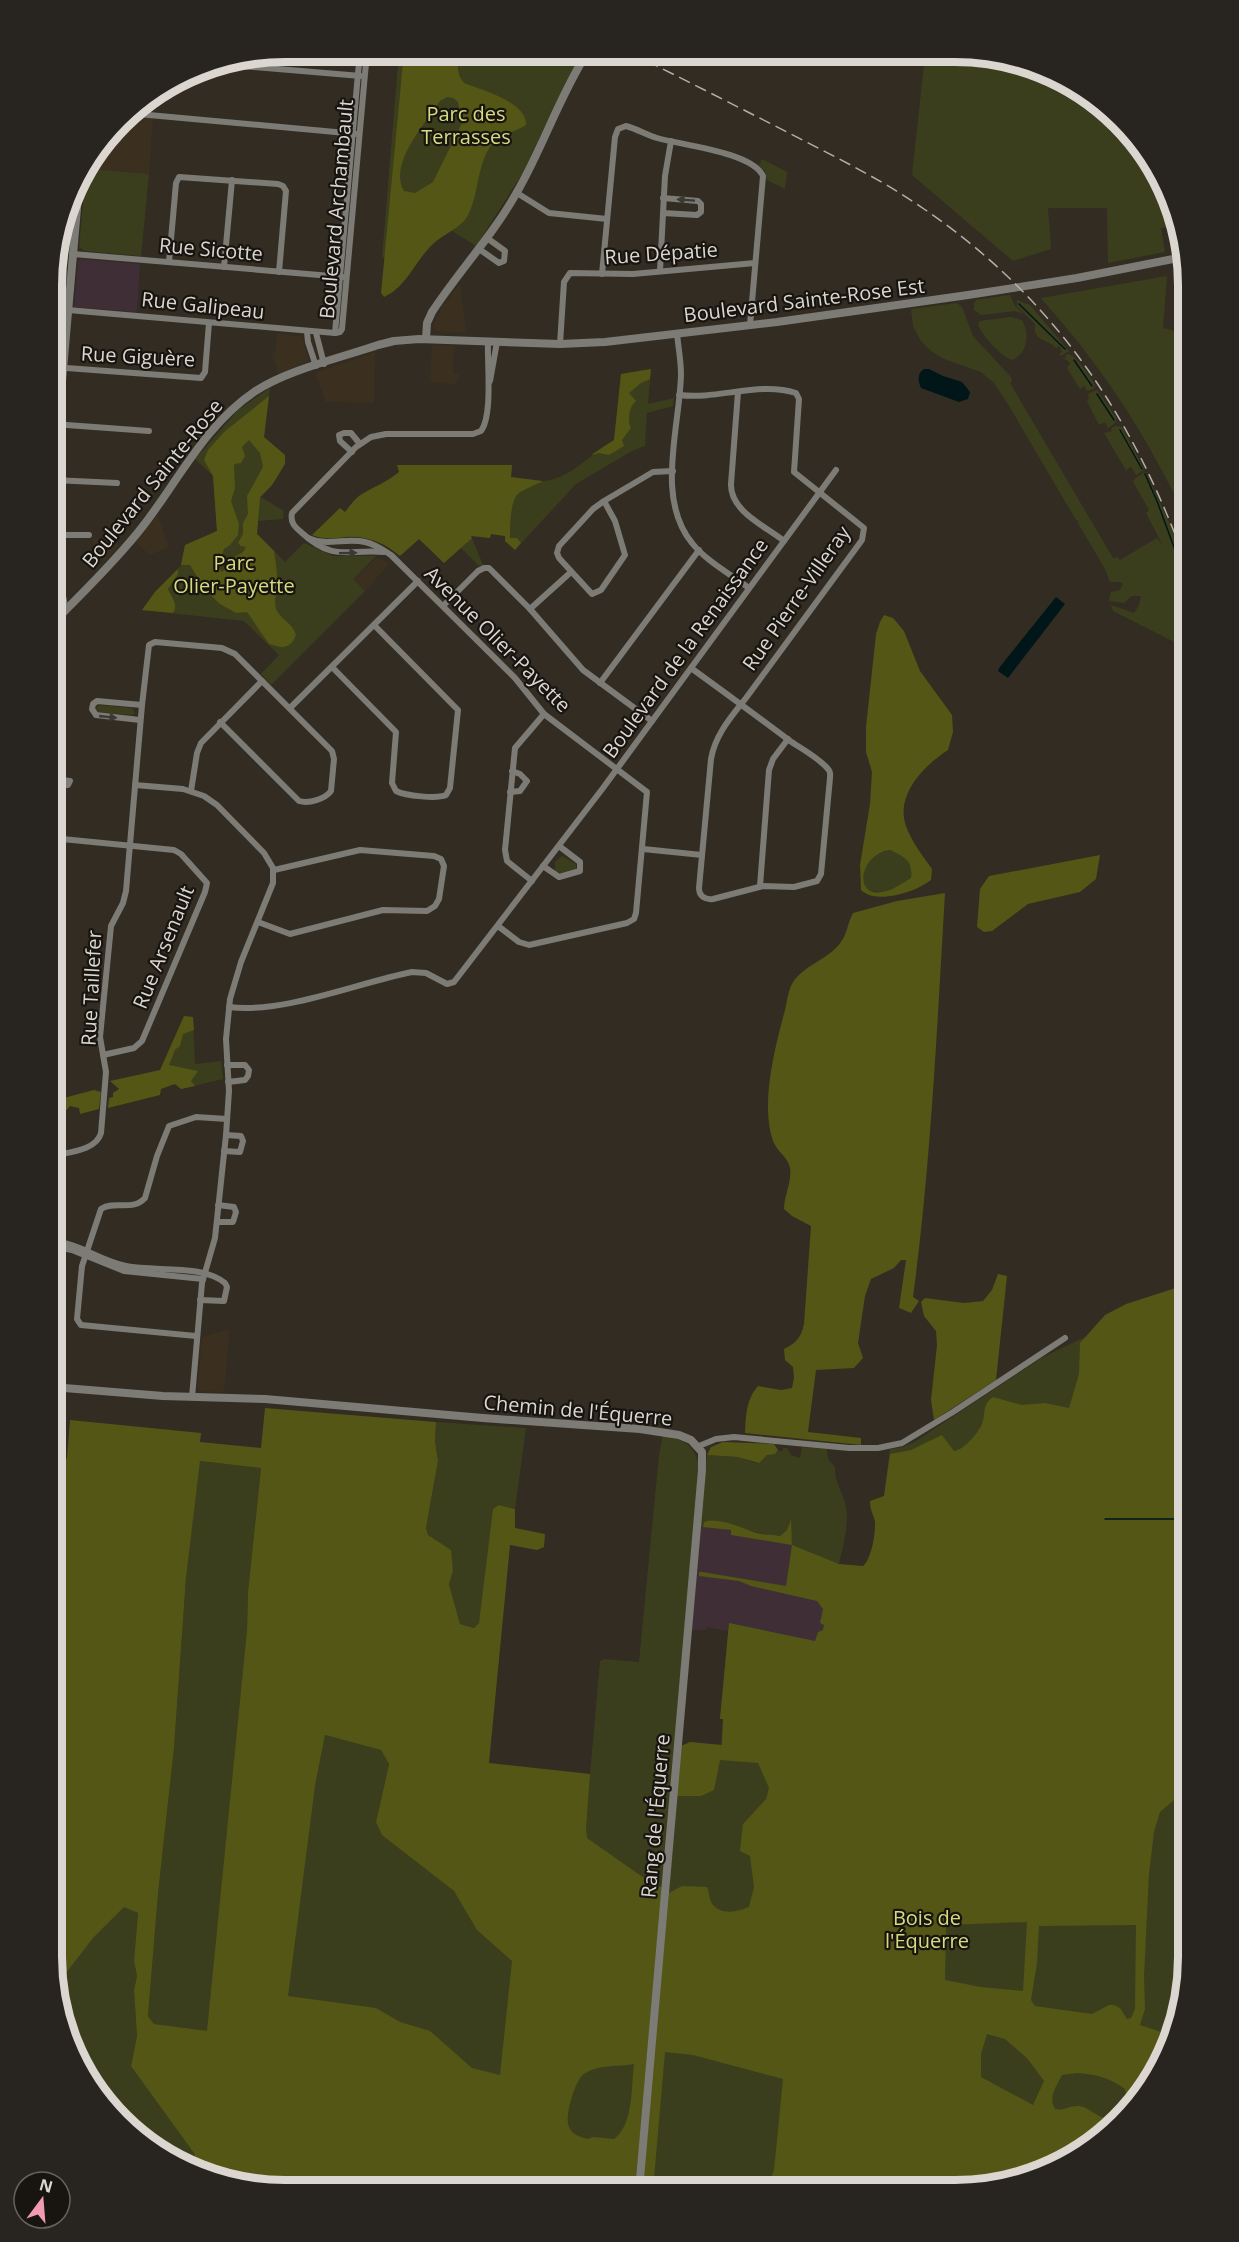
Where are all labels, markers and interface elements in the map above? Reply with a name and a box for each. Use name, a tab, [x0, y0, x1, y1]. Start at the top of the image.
street label: Boulevard Archambault	[313, 98, 359, 320]
park label: Parc des Terrasses	[421, 100, 511, 150]
one-way arrow	[676, 195, 695, 205]
street label: Rue Sicotte	[158, 231, 264, 267]
street label: Rue Dépatie	[603, 236, 719, 270]
street label: Boulevard Sainte-Rose Est	[682, 272, 926, 328]
street label: Rue Galipeau	[140, 285, 266, 325]
street label: Rue Giguère	[80, 340, 196, 372]
street label: Boulevard Sainte-Rose	[76, 393, 228, 573]
street label: Rue Pierre-Villeray	[736, 519, 857, 676]
street label: Boulevard de la Renaissance	[596, 533, 774, 763]
one-way arrow	[338, 548, 357, 558]
park label: Parc Olier-Payette	[173, 549, 295, 599]
street label: Avenue Olier-Payette	[419, 560, 577, 718]
one-way arrow	[98, 712, 117, 722]
street label: Rue Arsenault	[126, 881, 200, 1013]
street label: Rue Taillefer	[74, 930, 108, 1046]
street label: Chemin de l'Équerre	[482, 1388, 674, 1432]
street label: Rang de l'Équerre	[634, 1733, 676, 1899]
park label: Bois de l'Équerre	[885, 1904, 969, 1954]
north arrow	[12, 2170, 72, 2230]
text: N	[37, 2173, 55, 2198]

